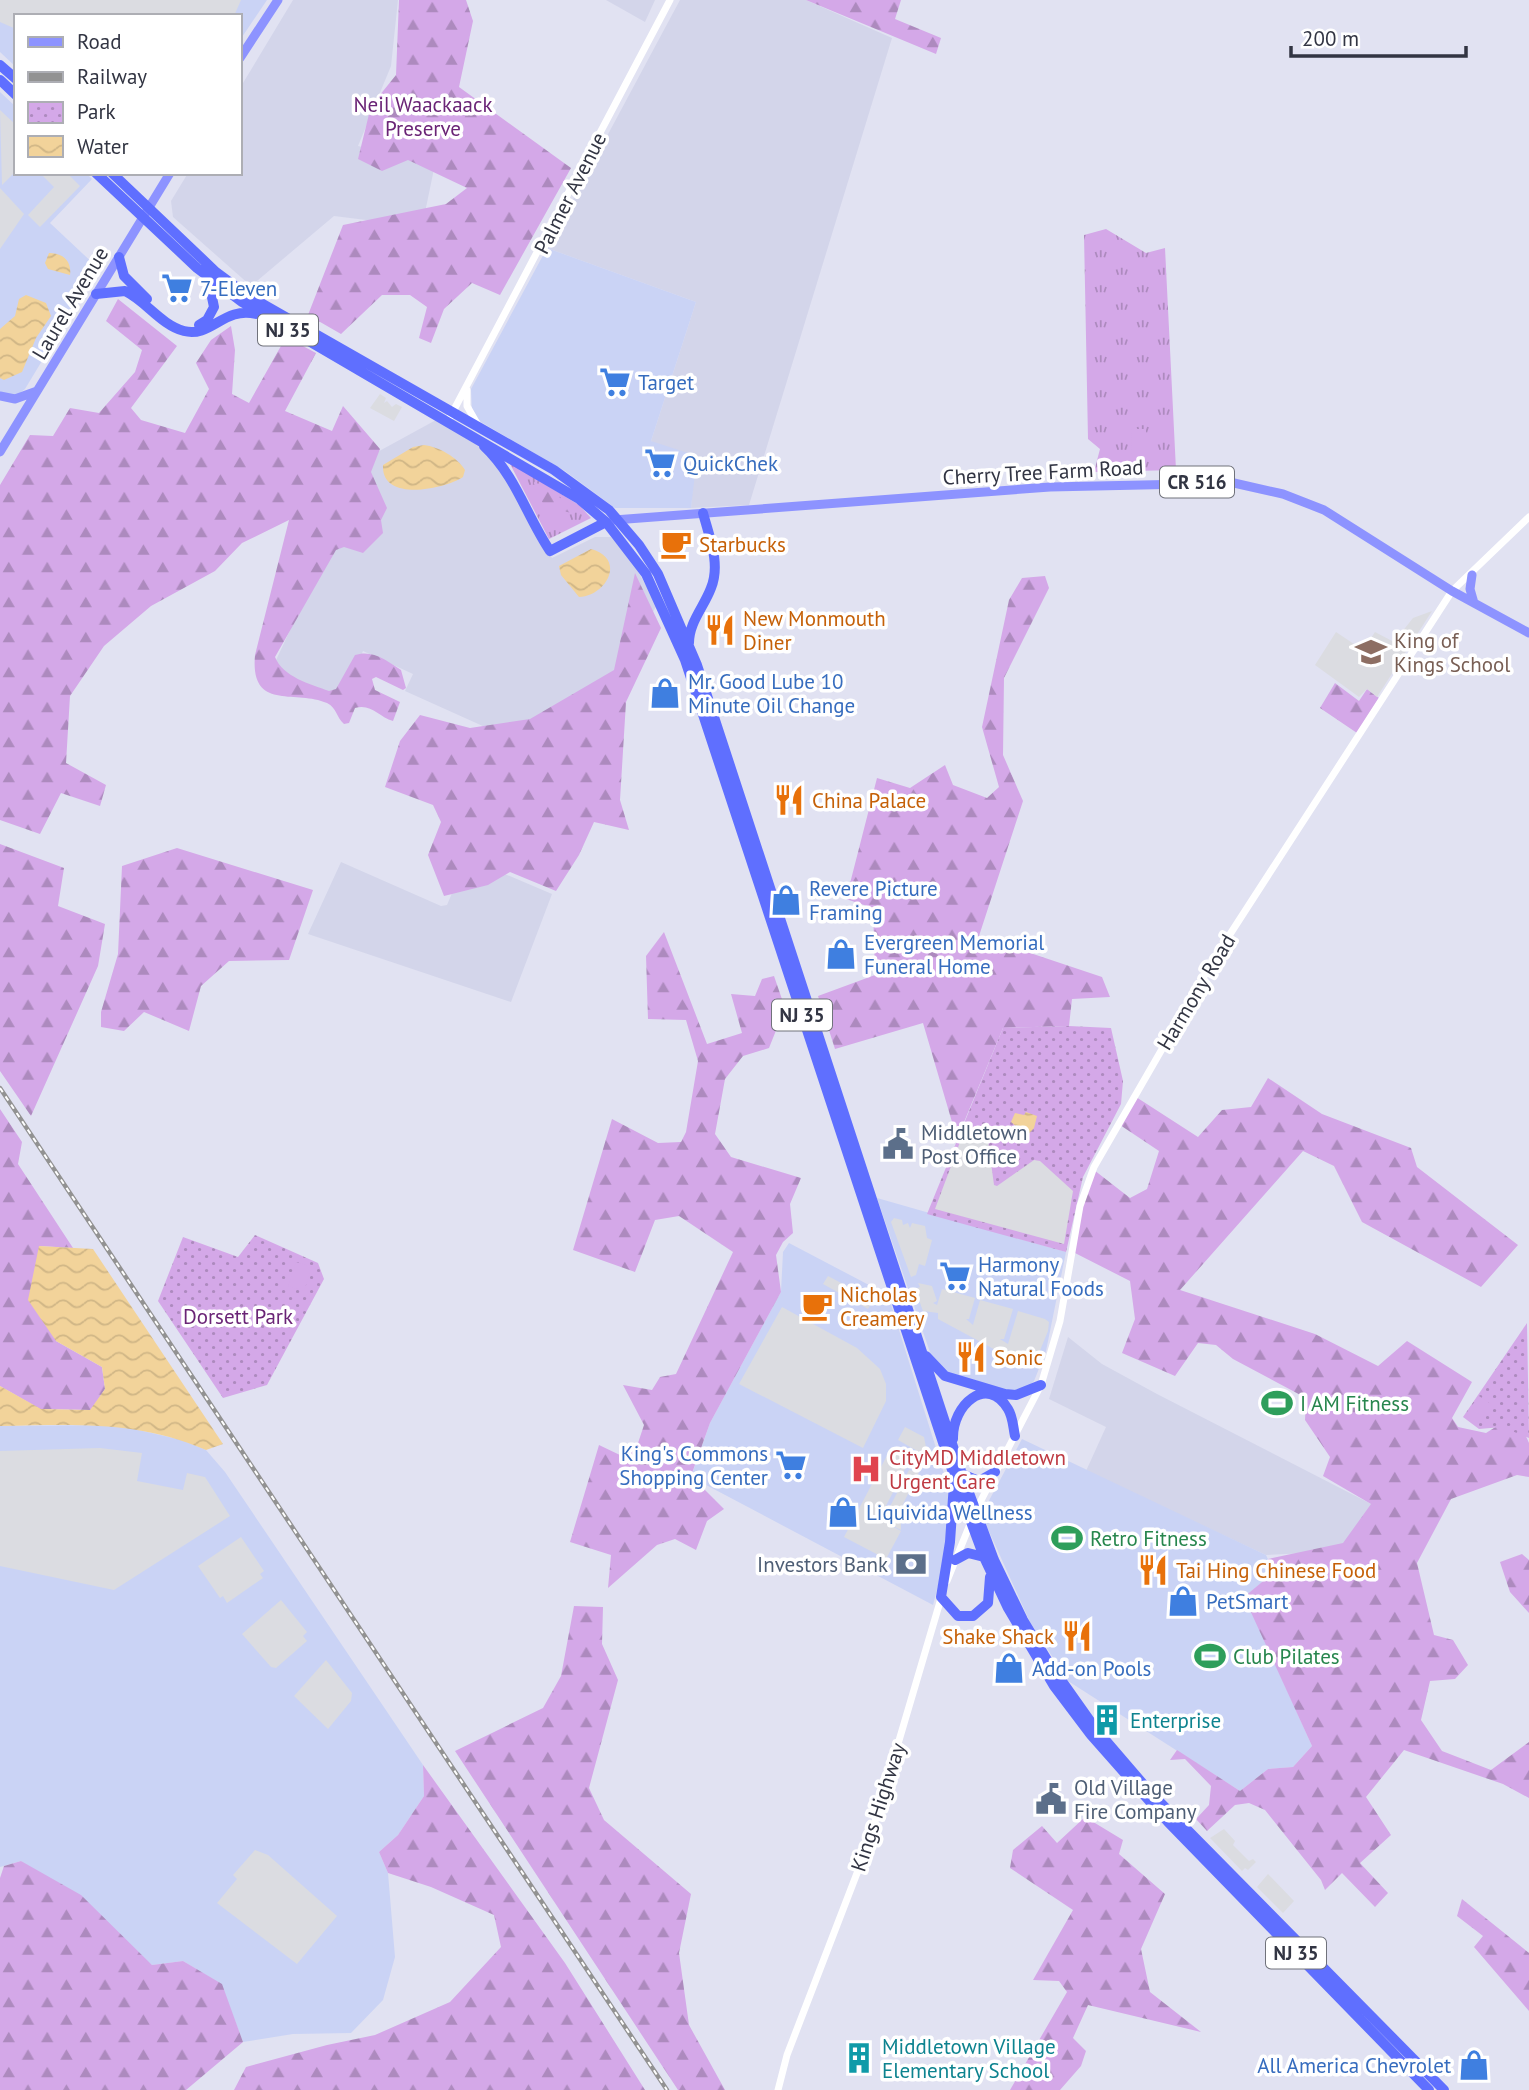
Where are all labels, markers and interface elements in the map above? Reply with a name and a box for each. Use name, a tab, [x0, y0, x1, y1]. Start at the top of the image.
legend	[14, 14, 242, 175]
scale bar	[1291, 14, 1466, 58]
text: 200 m	[1302, 25, 1359, 52]
text: Road	[77, 28, 121, 55]
text: Railway	[77, 63, 147, 90]
park label: Neil Waackaack Preserve	[353, 91, 493, 142]
text: Park	[77, 98, 116, 125]
street label: Palmer Avenue	[528, 128, 612, 258]
text: Water	[77, 133, 129, 160]
street label: Laurel Avenue	[26, 242, 114, 364]
supermarket icon: 7-Eleven	[160, 271, 194, 305]
place label: 7-Eleven	[200, 275, 277, 302]
road number: NJ 35	[258, 314, 318, 346]
supermarket icon: Target	[598, 365, 632, 399]
place label: Target	[638, 369, 694, 396]
supermarket icon: QuickChek	[643, 446, 677, 480]
place label: QuickChek	[683, 450, 778, 477]
street label: Cherry Tree Farm Road	[942, 453, 1144, 491]
road number: CR 516	[1160, 467, 1234, 498]
cafe icon: Starbucks	[659, 527, 693, 561]
place label: Starbucks	[699, 531, 786, 558]
place label: New Monmouth Diner	[743, 605, 886, 656]
restaurant icon: New Monmouth Diner	[703, 613, 737, 647]
place label: King of Kings School	[1394, 627, 1510, 678]
school or university icon: King of Kings School	[1354, 635, 1388, 669]
place label: Mr. Good Lube 10 Minute Oil Change	[688, 668, 855, 719]
shop icon: Mr. Good Lube 10 Minute Oil Change	[648, 676, 682, 710]
restaurant icon: China Palace	[772, 783, 806, 817]
place label: China Palace	[812, 787, 926, 814]
place label: Revere Picture Framing	[809, 875, 938, 926]
shop icon: Revere Picture Framing	[769, 883, 803, 917]
place label: Evergreen Memorial Funeral Home	[864, 929, 1044, 980]
street label: Harmony Road	[1151, 929, 1241, 1055]
shop icon: Evergreen Memorial Funeral Home	[824, 937, 858, 971]
road number: NJ 35	[772, 1000, 832, 1030]
place label: Middletown Post Office	[921, 1119, 1027, 1170]
public building icon: Middletown Post Office	[881, 1127, 915, 1161]
place label: Harmony Natural Foods	[978, 1251, 1104, 1302]
supermarket icon: Harmony Natural Foods	[938, 1259, 972, 1293]
place label: Nicholas Creamery	[840, 1281, 925, 1332]
cafe icon: Nicholas Creamery	[800, 1289, 834, 1323]
park label: Dorsett Park	[183, 1303, 293, 1330]
restaurant icon: Sonic	[954, 1340, 988, 1374]
place label: Sonic	[994, 1344, 1043, 1371]
sports icon: I AM Fitness	[1260, 1386, 1294, 1420]
place label: I AM Fitness	[1300, 1390, 1409, 1417]
place label: King's Commons Shopping Center	[619, 1440, 768, 1491]
place label: CityMD Middletown Urgent Care	[889, 1444, 1066, 1495]
supermarket icon: King's Commons Shopping Center	[774, 1448, 808, 1482]
hospital icon: CityMD Middletown Urgent Care	[849, 1452, 883, 1486]
shop icon: Liquivida Wellness	[826, 1495, 860, 1529]
place label: Liquivida Wellness	[866, 1499, 1033, 1526]
sports icon: Retro Fitness	[1050, 1521, 1084, 1555]
place label: Retro Fitness	[1090, 1525, 1207, 1552]
bank icon: Investors Bank	[894, 1547, 928, 1581]
place label: Investors Bank	[757, 1551, 888, 1578]
restaurant icon: Tai Hing Chinese Food	[1136, 1553, 1170, 1587]
place label: Tai Hing Chinese Food	[1176, 1557, 1376, 1584]
shop icon: PetSmart	[1166, 1584, 1200, 1618]
place label: PetSmart	[1206, 1588, 1288, 1615]
restaurant icon: Shake Shack	[1060, 1619, 1094, 1653]
place label: Shake Shack	[942, 1623, 1054, 1650]
sports icon: Club Pilates	[1193, 1639, 1227, 1673]
place label: Club Pilates	[1233, 1643, 1340, 1670]
shop icon: Add-on Pools	[992, 1651, 1026, 1685]
place label: Add-on Pools	[1032, 1655, 1151, 1682]
building icon: Enterprise	[1090, 1703, 1124, 1737]
place label: Enterprise	[1130, 1707, 1221, 1734]
street label: Kings Highway	[844, 1739, 912, 1875]
place label: Old Village Fire Company	[1074, 1774, 1197, 1825]
public building icon: Old Village Fire Company	[1034, 1782, 1068, 1816]
road number: NJ 35	[1266, 1938, 1326, 1968]
place label: Middletown Village Elementary School	[882, 2033, 1056, 2084]
building icon: Middletown Village Elementary School	[842, 2041, 876, 2075]
shop icon: All America Chevrolet	[1457, 2048, 1491, 2082]
place label: All America Chevrolet	[1257, 2052, 1451, 2079]

